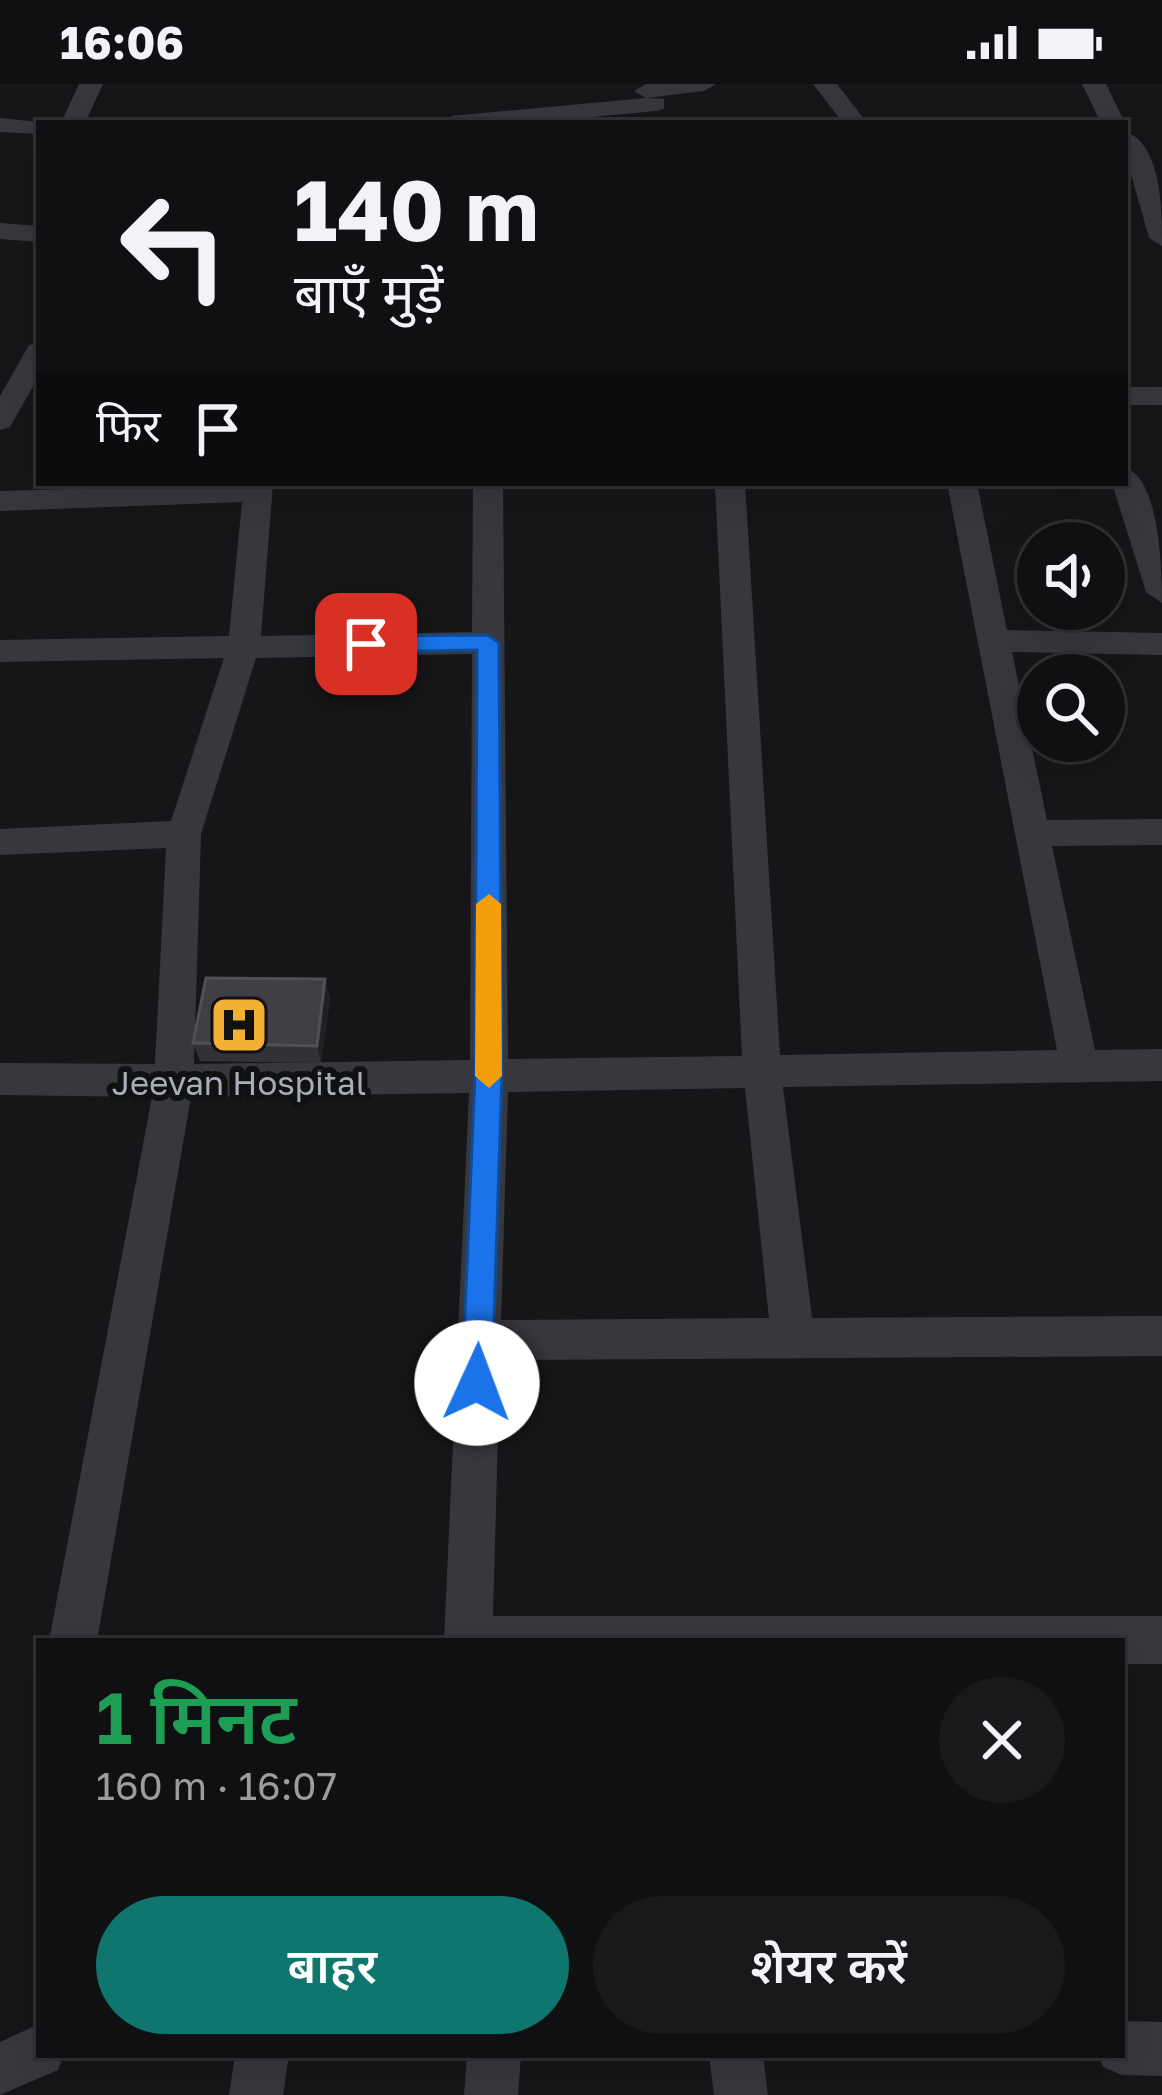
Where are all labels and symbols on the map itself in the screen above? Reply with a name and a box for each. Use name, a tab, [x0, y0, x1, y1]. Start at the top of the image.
pin	[315, 593, 417, 695]
hospital icon: Jeevan Hospital	[208, 994, 270, 1056]
place label: Jeevan Hospital	[112, 1063, 366, 1102]
position arrow	[414, 1320, 540, 1446]

